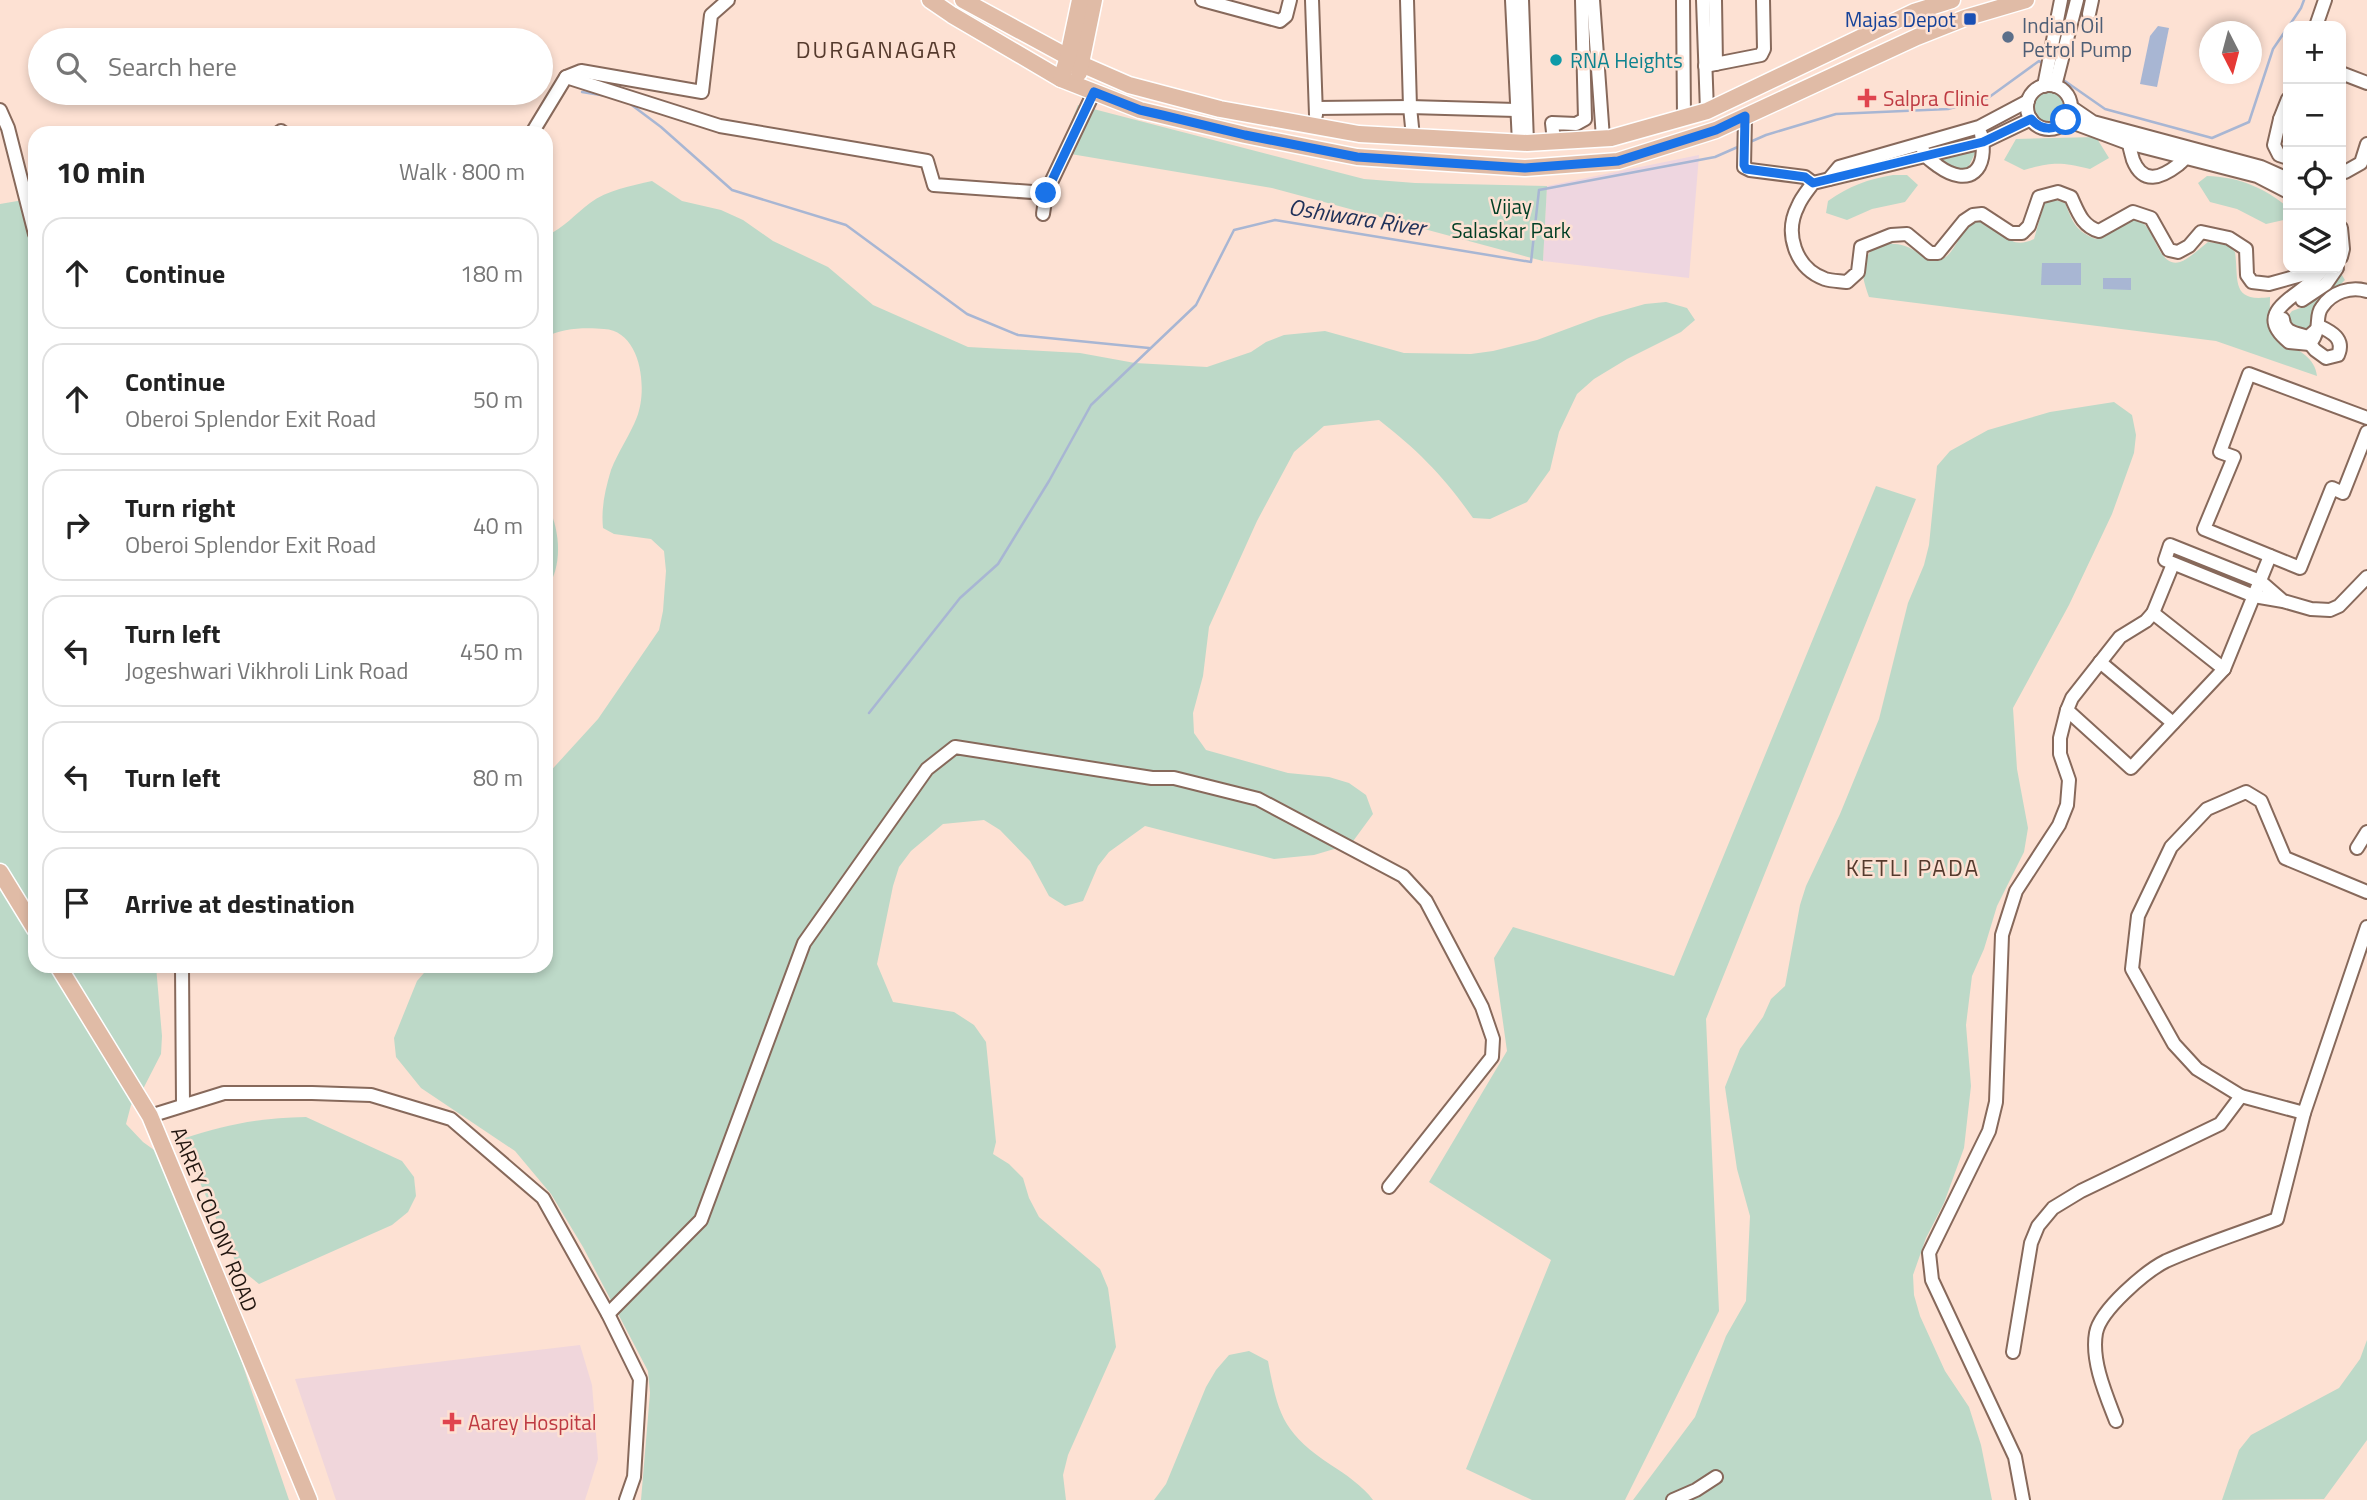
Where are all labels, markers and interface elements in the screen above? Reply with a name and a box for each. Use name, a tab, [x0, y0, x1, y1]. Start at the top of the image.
place label: Majas Depot	[1845, 3, 1957, 35]
place label: Indian Oil Petrol Pump	[2022, 9, 2132, 65]
marker: Majas Depot	[1962, 11, 1978, 27]
north arrow	[2199, 21, 2262, 84]
map controls	[2283, 21, 2346, 273]
button: +	[2283, 21, 2346, 84]
search box	[28, 28, 553, 105]
marker: Indian Oil Petrol Pump	[2000, 29, 2016, 45]
district label: DURGANAGAR	[796, 32, 958, 67]
place label: RNA Heights	[1570, 44, 1683, 76]
text: Search here	[108, 47, 237, 86]
icon: search	[52, 48, 90, 86]
marker: RNA Heights	[1548, 52, 1564, 68]
place label: Salpra Clinic	[1883, 82, 1989, 114]
button: −	[2283, 84, 2346, 147]
marker: Salpra Clinic	[1857, 88, 1877, 108]
route start	[2050, 104, 2081, 135]
button: locate	[2283, 147, 2346, 210]
text: 10 min	[56, 149, 146, 195]
text: Walk · 800 m	[399, 154, 525, 189]
route end	[1030, 177, 1061, 208]
water label: Oshiwara River	[1286, 189, 1431, 246]
park label: Vijay Salaskar Park	[1451, 190, 1571, 246]
button: layers	[2283, 210, 2346, 273]
icon: ahead	[58, 254, 96, 292]
text: Continue	[125, 254, 225, 293]
text: 180 m	[460, 256, 523, 291]
text: Continue	[125, 362, 225, 401]
icon: ahead	[58, 380, 96, 418]
text: 50 m	[473, 382, 523, 417]
text: Oberoi Splendor Exit Road	[125, 401, 376, 436]
text: Turn right	[125, 488, 236, 527]
icon: right	[58, 506, 96, 544]
text: 40 m	[473, 508, 523, 543]
text: Oberoi Splendor Exit Road	[125, 527, 376, 562]
text: Turn left	[125, 614, 220, 653]
icon: left	[58, 632, 96, 670]
text: 450 m	[460, 634, 523, 669]
text: Jogeshwari Vikhroli Link Road	[125, 653, 408, 688]
icon: left	[58, 758, 96, 796]
text: Turn left	[125, 758, 220, 797]
text: 80 m	[473, 760, 523, 795]
district label: KETLI PADA	[1846, 850, 1980, 885]
icon: arrive	[58, 884, 96, 922]
text: Arrive at destination	[125, 884, 355, 923]
street label: AAREY COLONY ROAD	[163, 1122, 267, 1316]
place label: Aarey Hospital	[468, 1406, 597, 1438]
marker: Aarey Hospital	[442, 1412, 462, 1432]

